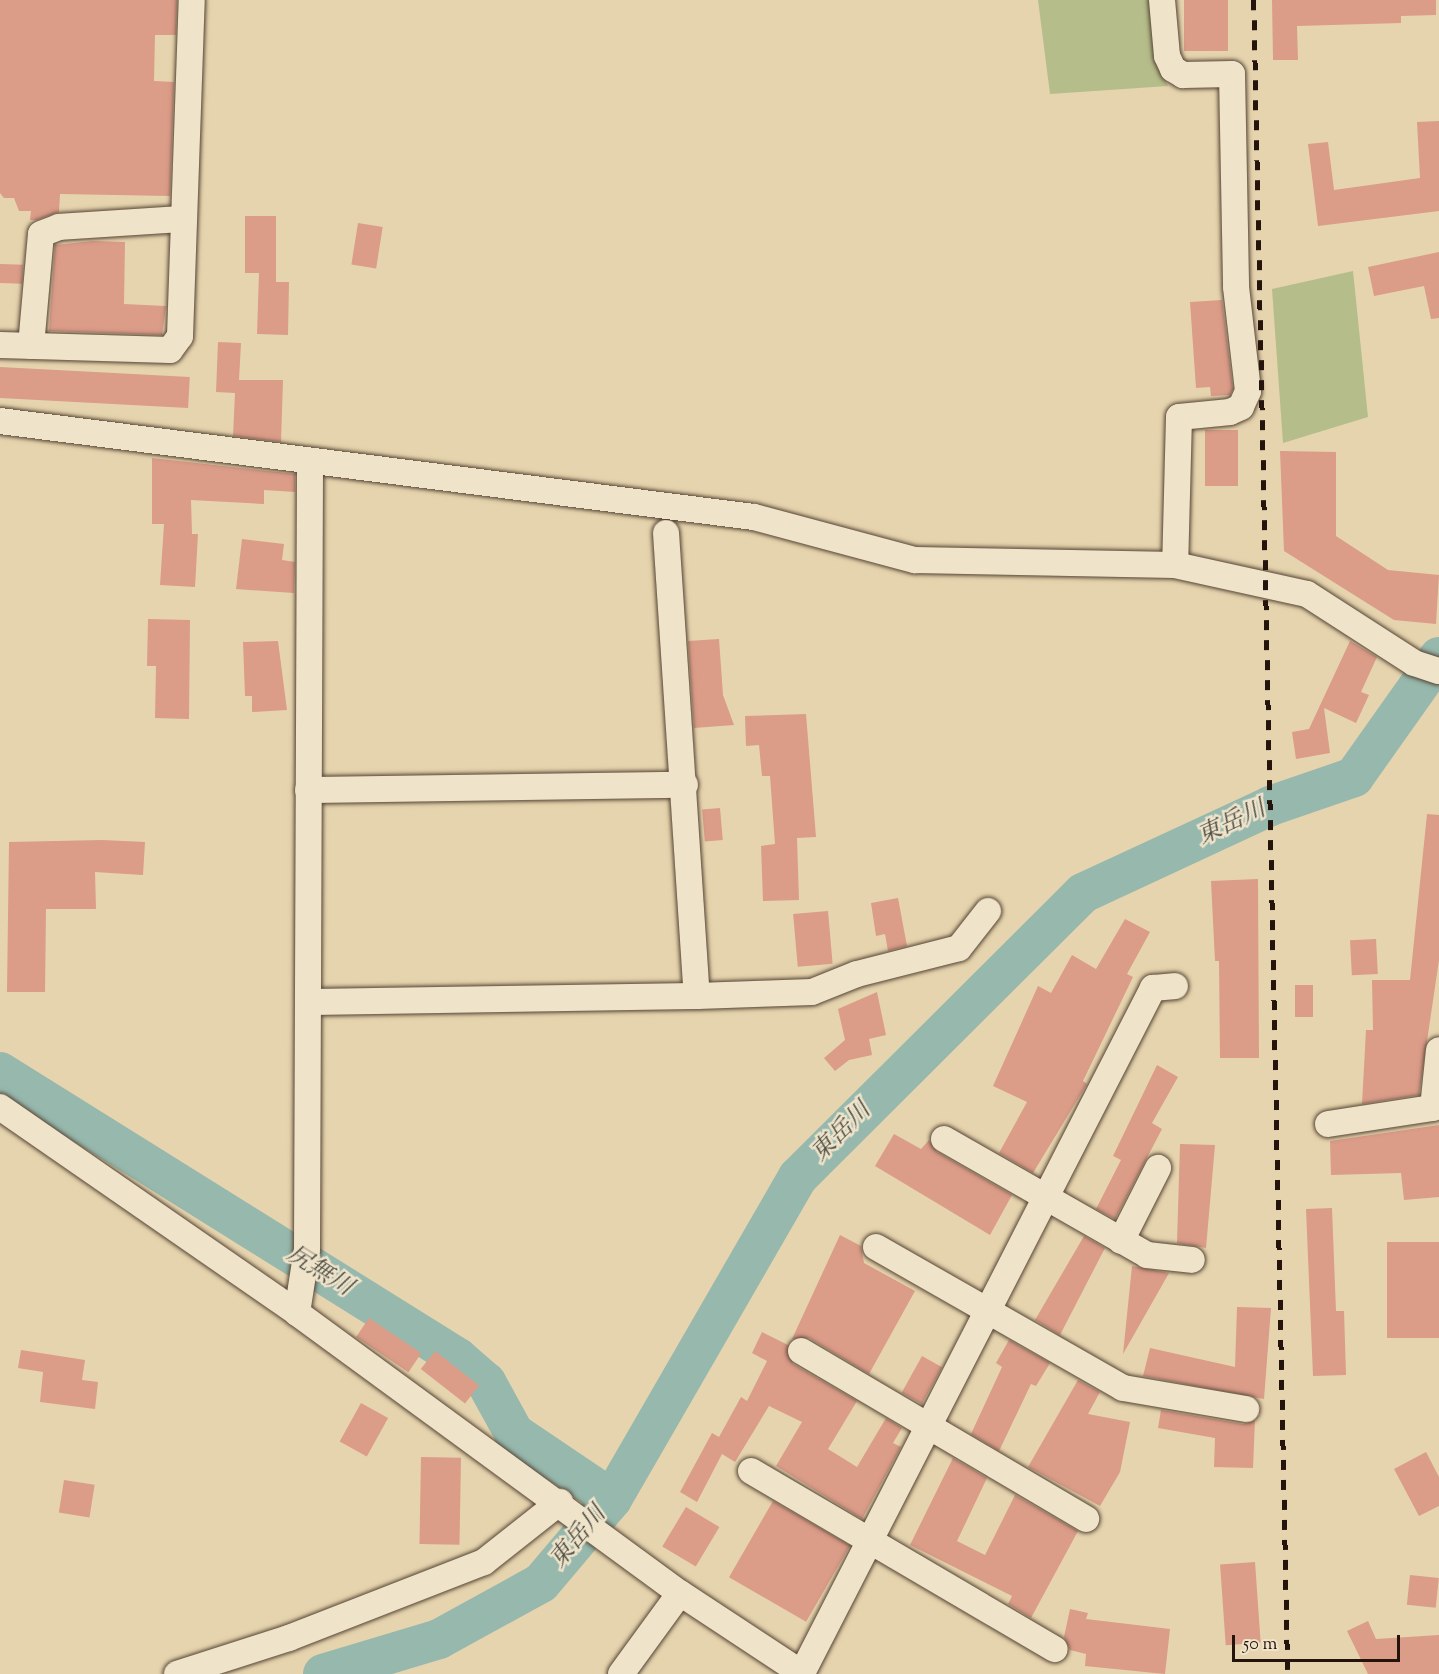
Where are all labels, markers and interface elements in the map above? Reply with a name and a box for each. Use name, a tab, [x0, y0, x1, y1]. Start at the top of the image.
water label: 東岳川	[1193, 796, 1271, 852]
water label: 東岳川	[806, 1097, 878, 1169]
water label: 尻無川	[281, 1241, 357, 1303]
water label: 東岳川	[545, 1501, 613, 1575]
scale bar	[1235, 1623, 1403, 1661]
text: 50 m	[1243, 1632, 1277, 1658]

